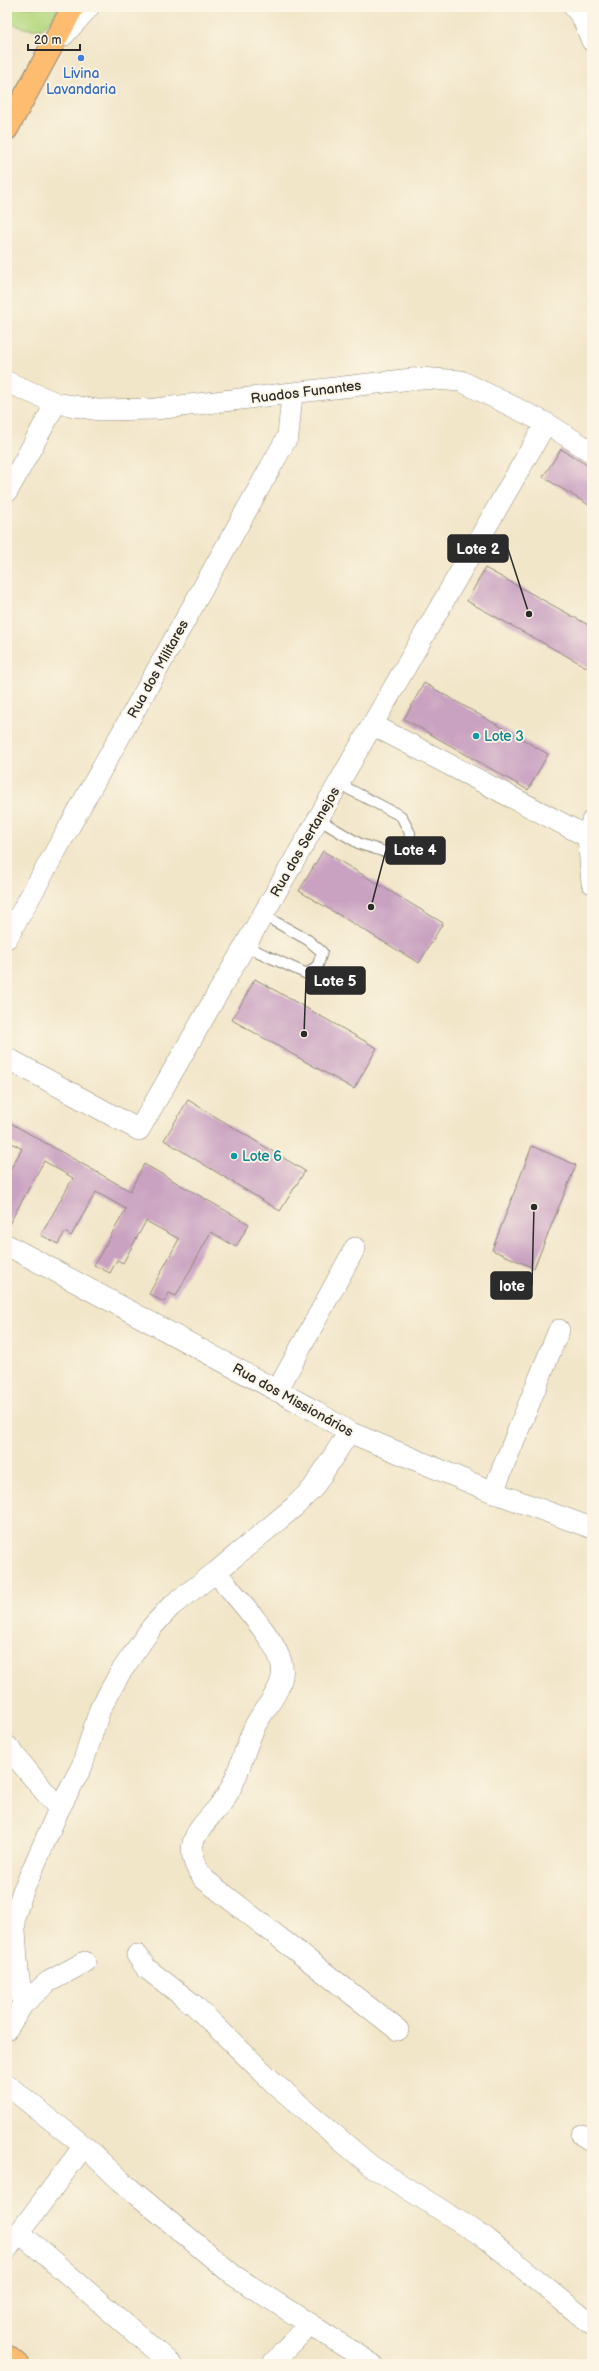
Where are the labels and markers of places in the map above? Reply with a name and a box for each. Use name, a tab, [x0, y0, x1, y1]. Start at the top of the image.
marker: Livina Lavandaria	[76, 53, 86, 63]
place label: Livina Lavandaria	[46, 65, 116, 98]
callout: Lote 2	[448, 535, 508, 562]
place label: Lote 3	[484, 728, 524, 745]
marker: Lote 3	[471, 731, 481, 741]
callout: Lote 4	[386, 837, 445, 864]
callout: Lote 5	[306, 967, 365, 994]
place label: Lote 6	[242, 1148, 282, 1165]
marker: Lote 6	[229, 1151, 239, 1161]
callout: lote	[491, 1272, 532, 1299]

